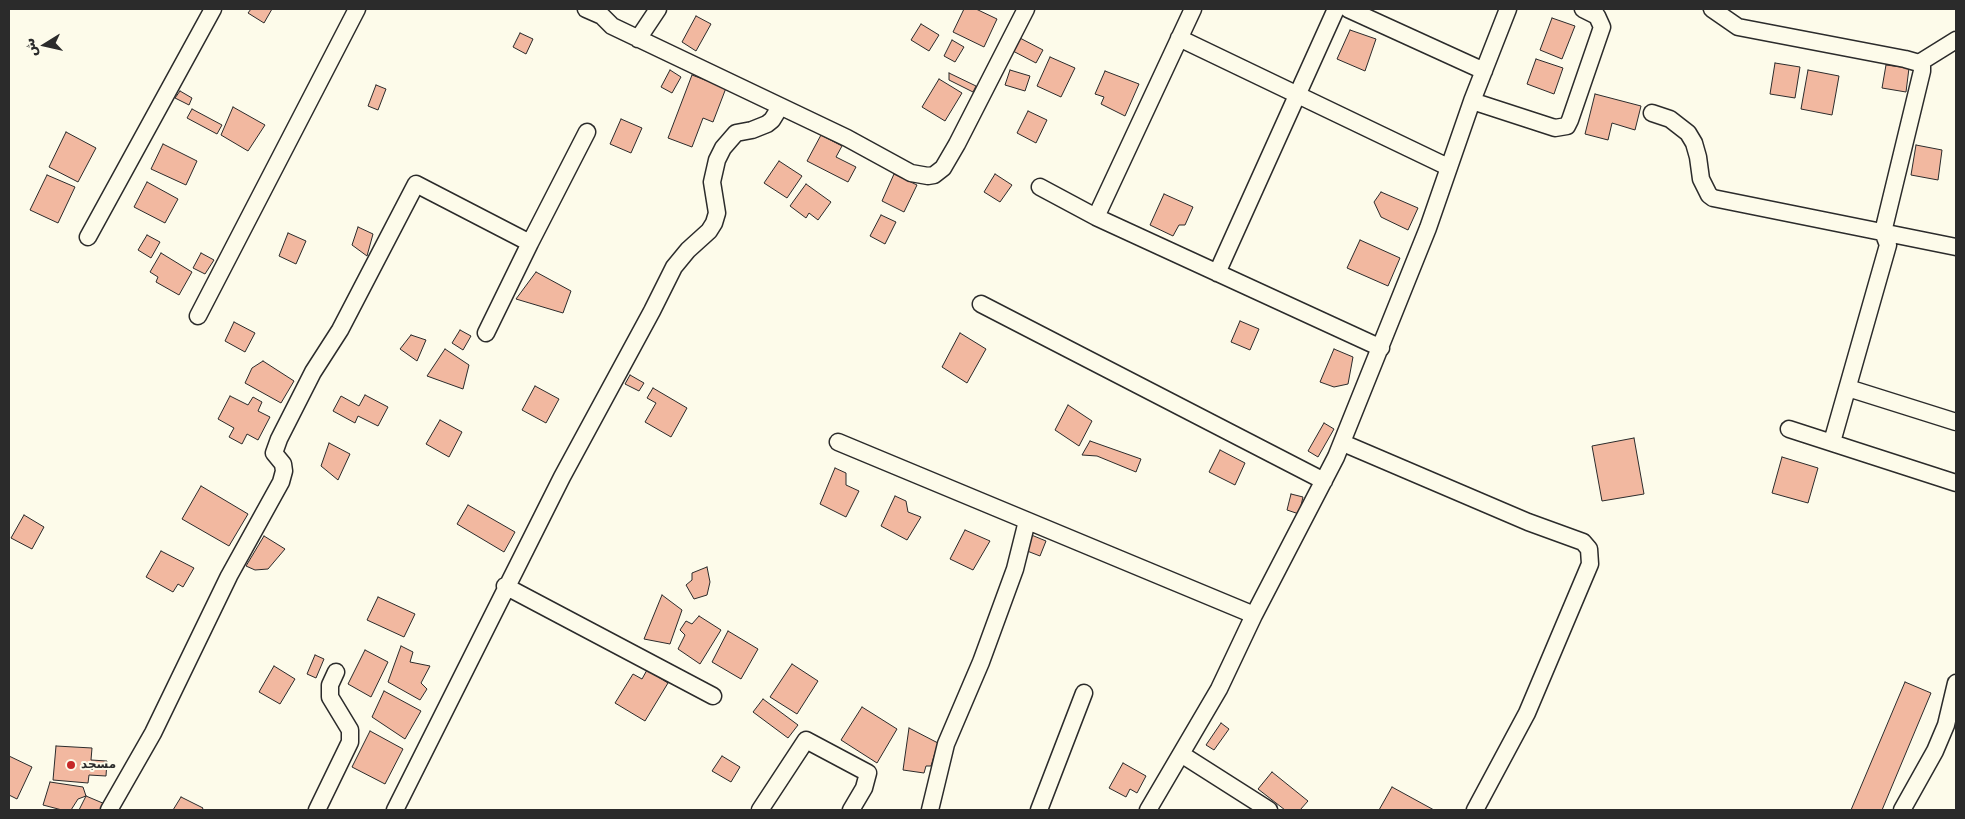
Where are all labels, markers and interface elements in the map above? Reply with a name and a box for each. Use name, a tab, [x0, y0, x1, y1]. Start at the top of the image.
north arrow	[20, 20, 70, 70]
text: ش	[21, 37, 40, 59]
place label: مسجد	[81, 758, 116, 772]
marker: مسجد	[65, 759, 77, 771]

